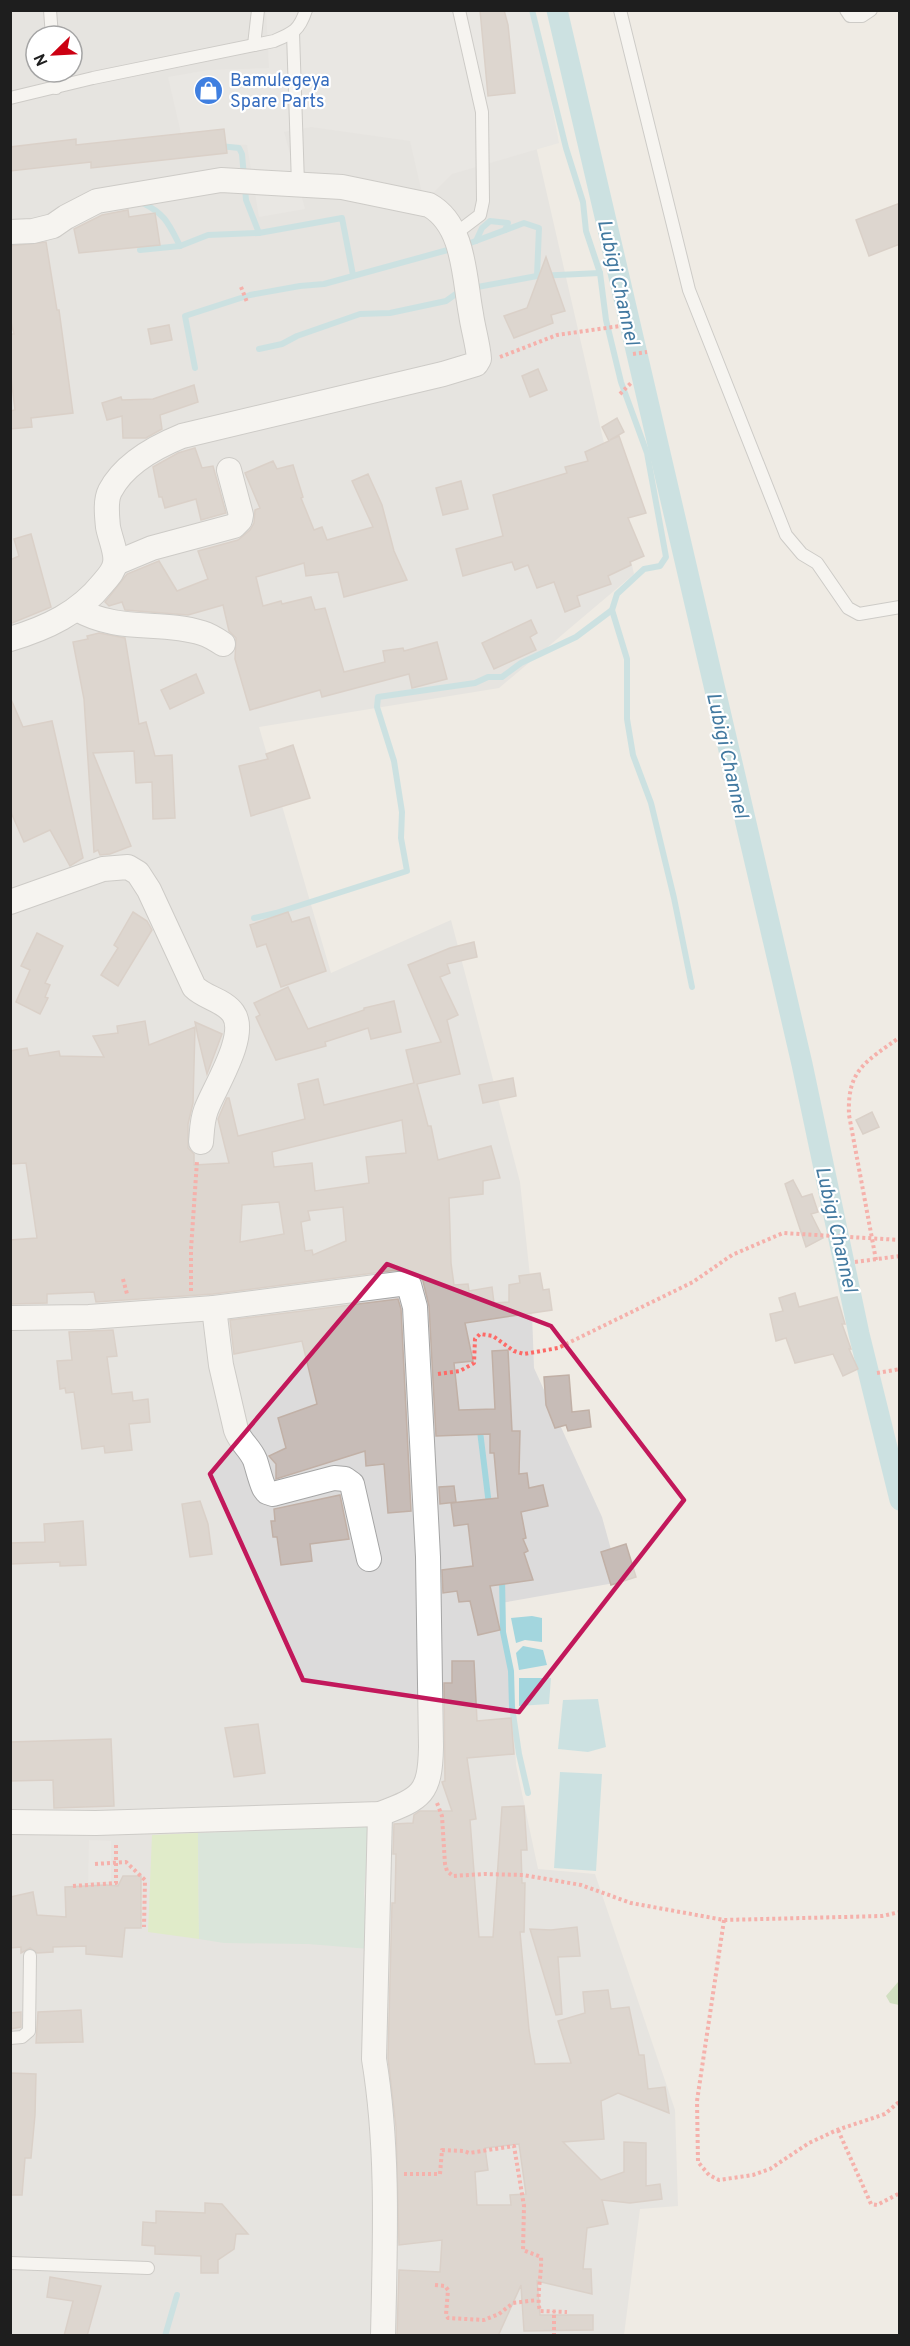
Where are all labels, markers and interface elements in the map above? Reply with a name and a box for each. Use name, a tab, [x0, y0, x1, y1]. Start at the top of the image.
north arrow	[24, 24, 84, 84]
text: N	[31, 50, 54, 69]
place label: Bamulegeya Spare Parts	[230, 70, 330, 114]
shop icon: Bamulegeya Spare Parts	[193, 74, 225, 106]
water label: Lubigi Channel	[590, 217, 644, 349]
water label: Lubigi Channel	[699, 690, 753, 822]
water label: Lubigi Channel	[808, 1164, 862, 1296]

